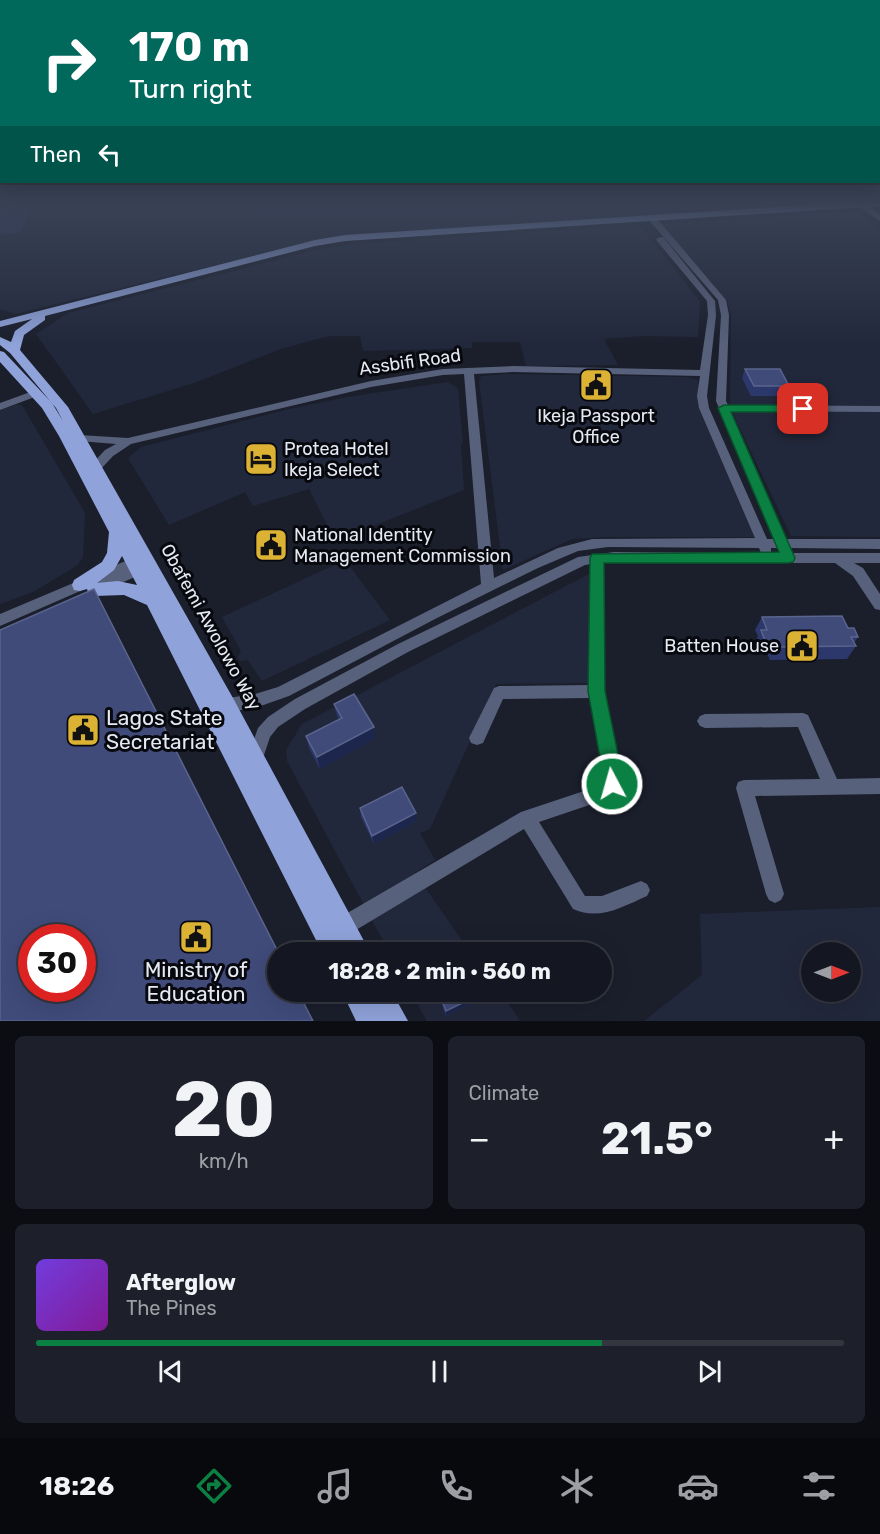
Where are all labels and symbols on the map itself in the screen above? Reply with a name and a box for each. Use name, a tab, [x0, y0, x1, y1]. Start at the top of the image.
street label: Assbifi Road	[358, 344, 462, 380]
public building icon: Ikeja Passport Office	[578, 367, 614, 403]
pin	[777, 383, 828, 434]
place label: Ikeja Passport Office	[537, 405, 655, 448]
place label: Protea Hotel Ikeja Select	[284, 438, 389, 481]
hotel icon: Protea Hotel Ikeja Select	[243, 441, 279, 477]
place label: National Identity Management Commission	[294, 524, 511, 567]
public building icon: National Identity Management Commission	[253, 527, 289, 563]
street label: Obafemi Awolowo Way	[156, 540, 266, 714]
public building icon: Batten House	[784, 628, 820, 664]
place label: Batten House	[664, 635, 779, 657]
place label: Lagos State Secretariat	[106, 705, 223, 754]
public building icon: Lagos State Secretariat	[65, 712, 101, 748]
position arrow	[580, 752, 644, 816]
public building icon: Ministry of Education	[178, 919, 214, 955]
speed limit sign: 30	[18, 924, 96, 1002]
north arrow	[801, 942, 861, 1002]
place label: Ministry of Education	[145, 957, 247, 1006]

